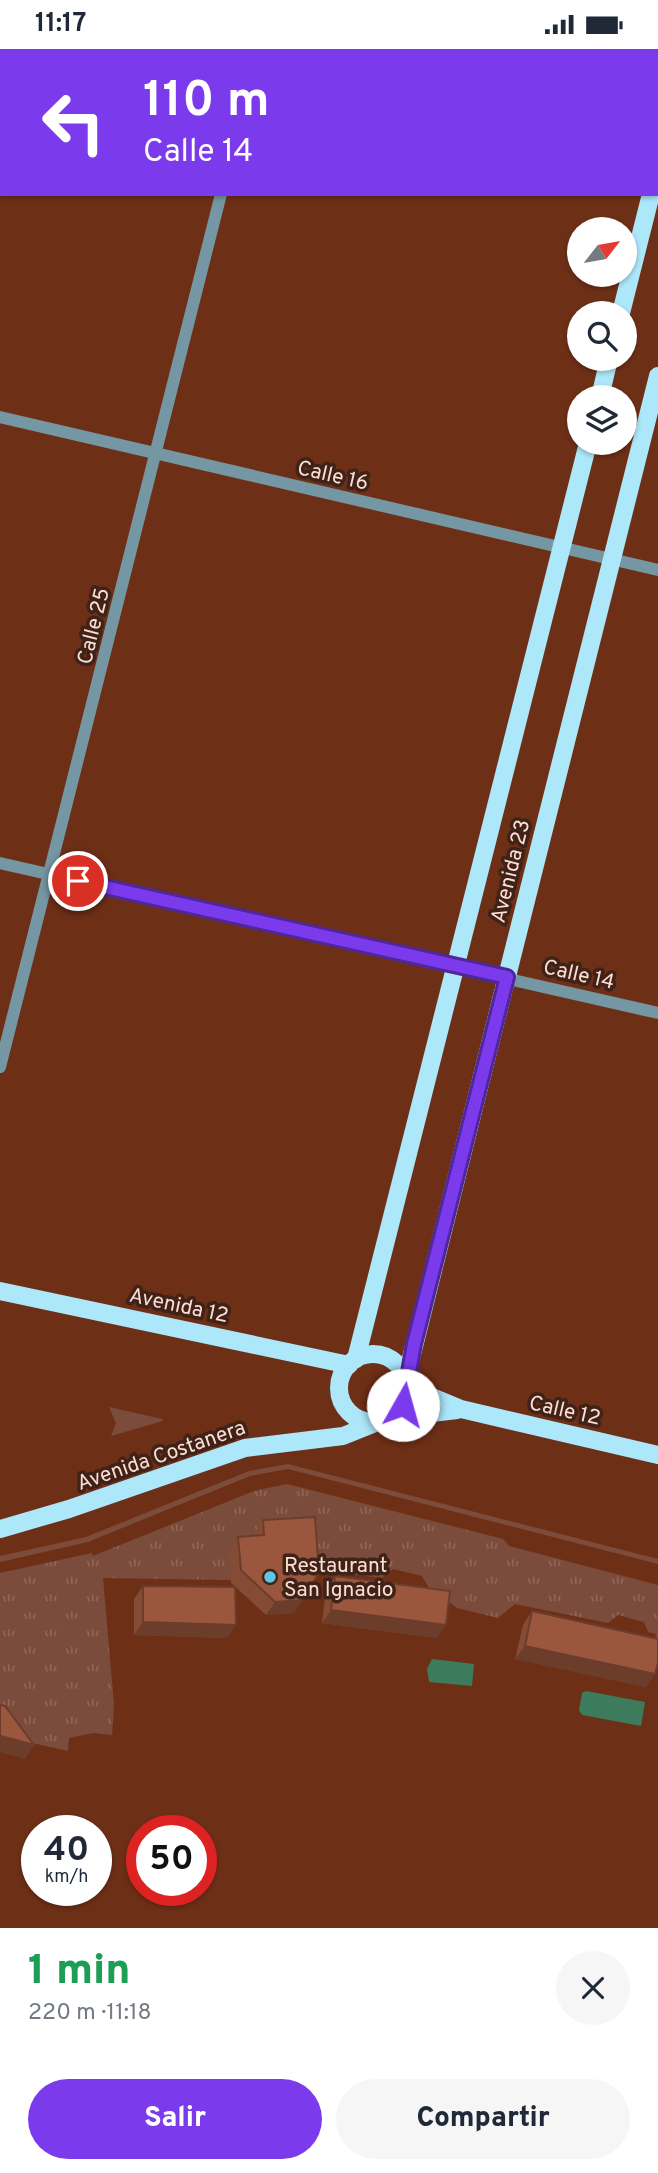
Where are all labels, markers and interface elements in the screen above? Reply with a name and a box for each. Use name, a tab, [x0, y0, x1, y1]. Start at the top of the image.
text: 11:17	[35, 8, 86, 41]
text: 110 m	[143, 72, 270, 134]
icon: left	[28, 77, 119, 168]
text: Calle 14	[143, 133, 253, 173]
north arrow	[567, 217, 637, 287]
map controls	[567, 217, 637, 455]
button: search	[567, 301, 637, 371]
button: layers	[567, 385, 637, 455]
street label: Calle 16	[294, 455, 371, 498]
street label: Calle 25	[72, 585, 117, 667]
street label: Avenida 23	[486, 817, 537, 926]
pin	[48, 851, 108, 911]
icon: arrive	[59, 862, 97, 900]
street label: Calle 14	[540, 954, 617, 997]
street label: Avenida 12	[126, 1283, 231, 1330]
position arrow	[366, 1368, 440, 1442]
street label: Calle 12	[526, 1390, 603, 1433]
street label: Avenida Costanera	[74, 1415, 249, 1498]
place label: Restaurant San Ignacio	[284, 1553, 393, 1604]
marker: Restaurant San Ignacio	[262, 1569, 278, 1585]
speed limit sign: 50	[126, 1815, 217, 1906]
text: 40	[44, 1829, 89, 1873]
text: km/h	[45, 1866, 88, 1889]
text: 1 min	[28, 1946, 131, 1999]
button: close	[556, 1951, 630, 2025]
text: 220 m · 11:18	[28, 1999, 152, 2028]
button: Salir	[28, 2079, 322, 2159]
button: Compartir	[336, 2079, 630, 2159]

